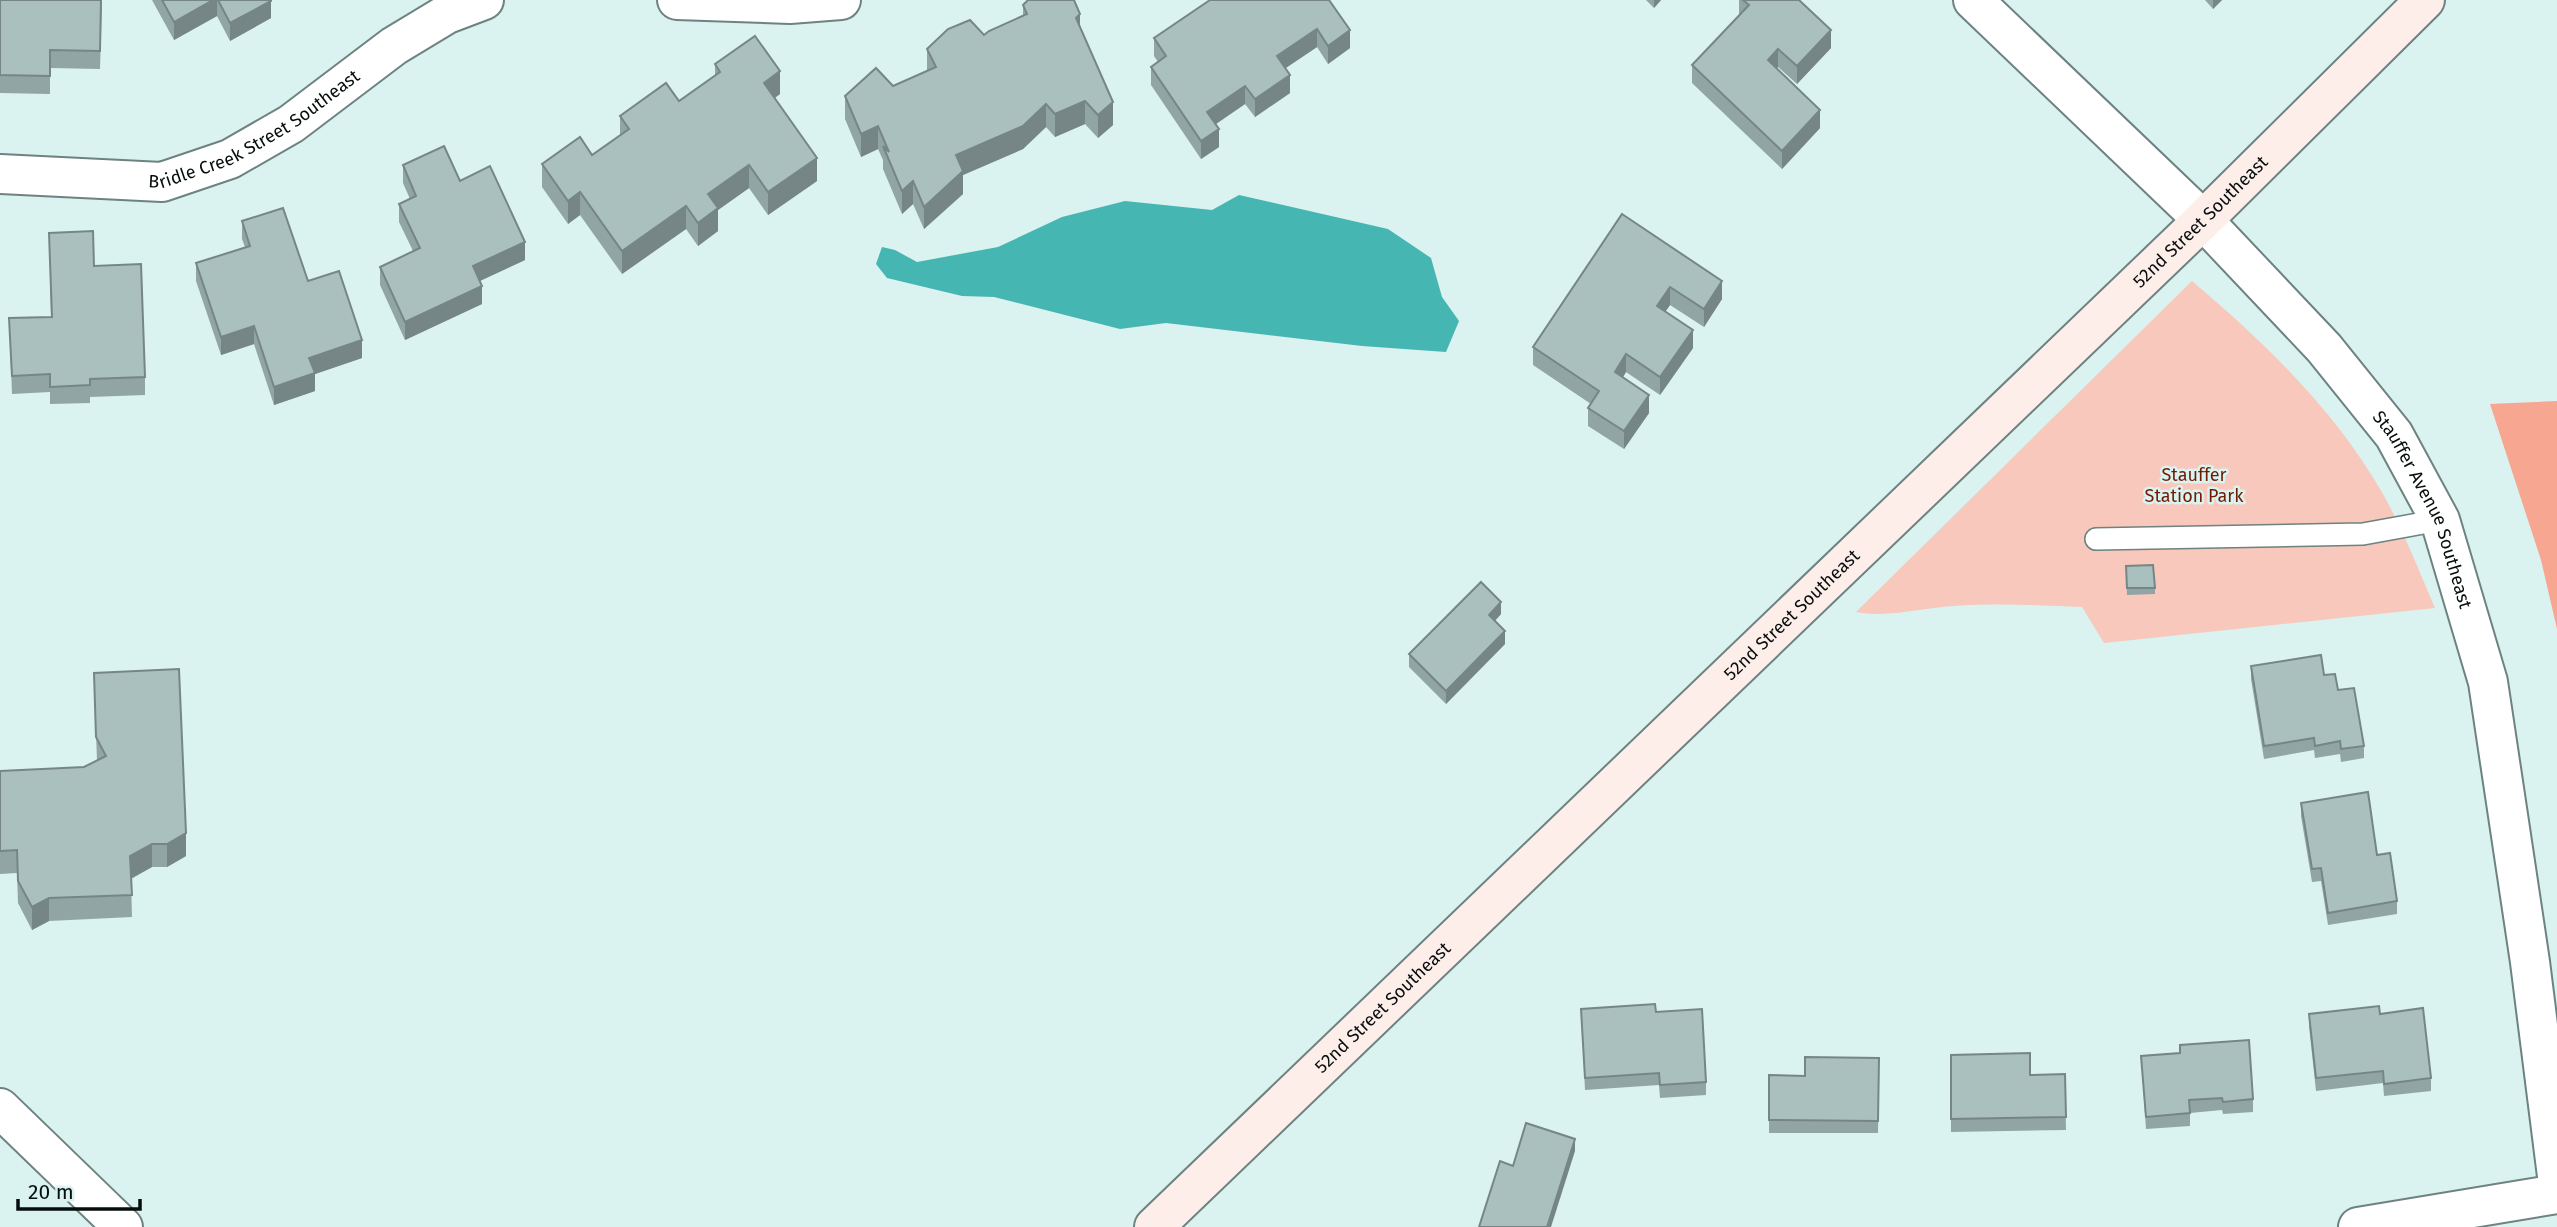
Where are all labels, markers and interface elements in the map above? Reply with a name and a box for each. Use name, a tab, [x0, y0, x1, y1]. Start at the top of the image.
street label: Bridle Creek Street Southeast	[148, 65, 364, 193]
street label: 52nd Street Southeast	[2128, 151, 2273, 292]
street label: Stauffer Avenue Southeast	[2368, 406, 2477, 612]
park label: Stauffer Station Park	[2145, 464, 2244, 507]
street label: 52nd Street Southeast	[1719, 544, 1864, 685]
street label: 52nd Street Southeast	[1310, 937, 1455, 1078]
scale bar	[18, 1168, 140, 1212]
text: 20 m	[28, 1179, 74, 1205]

